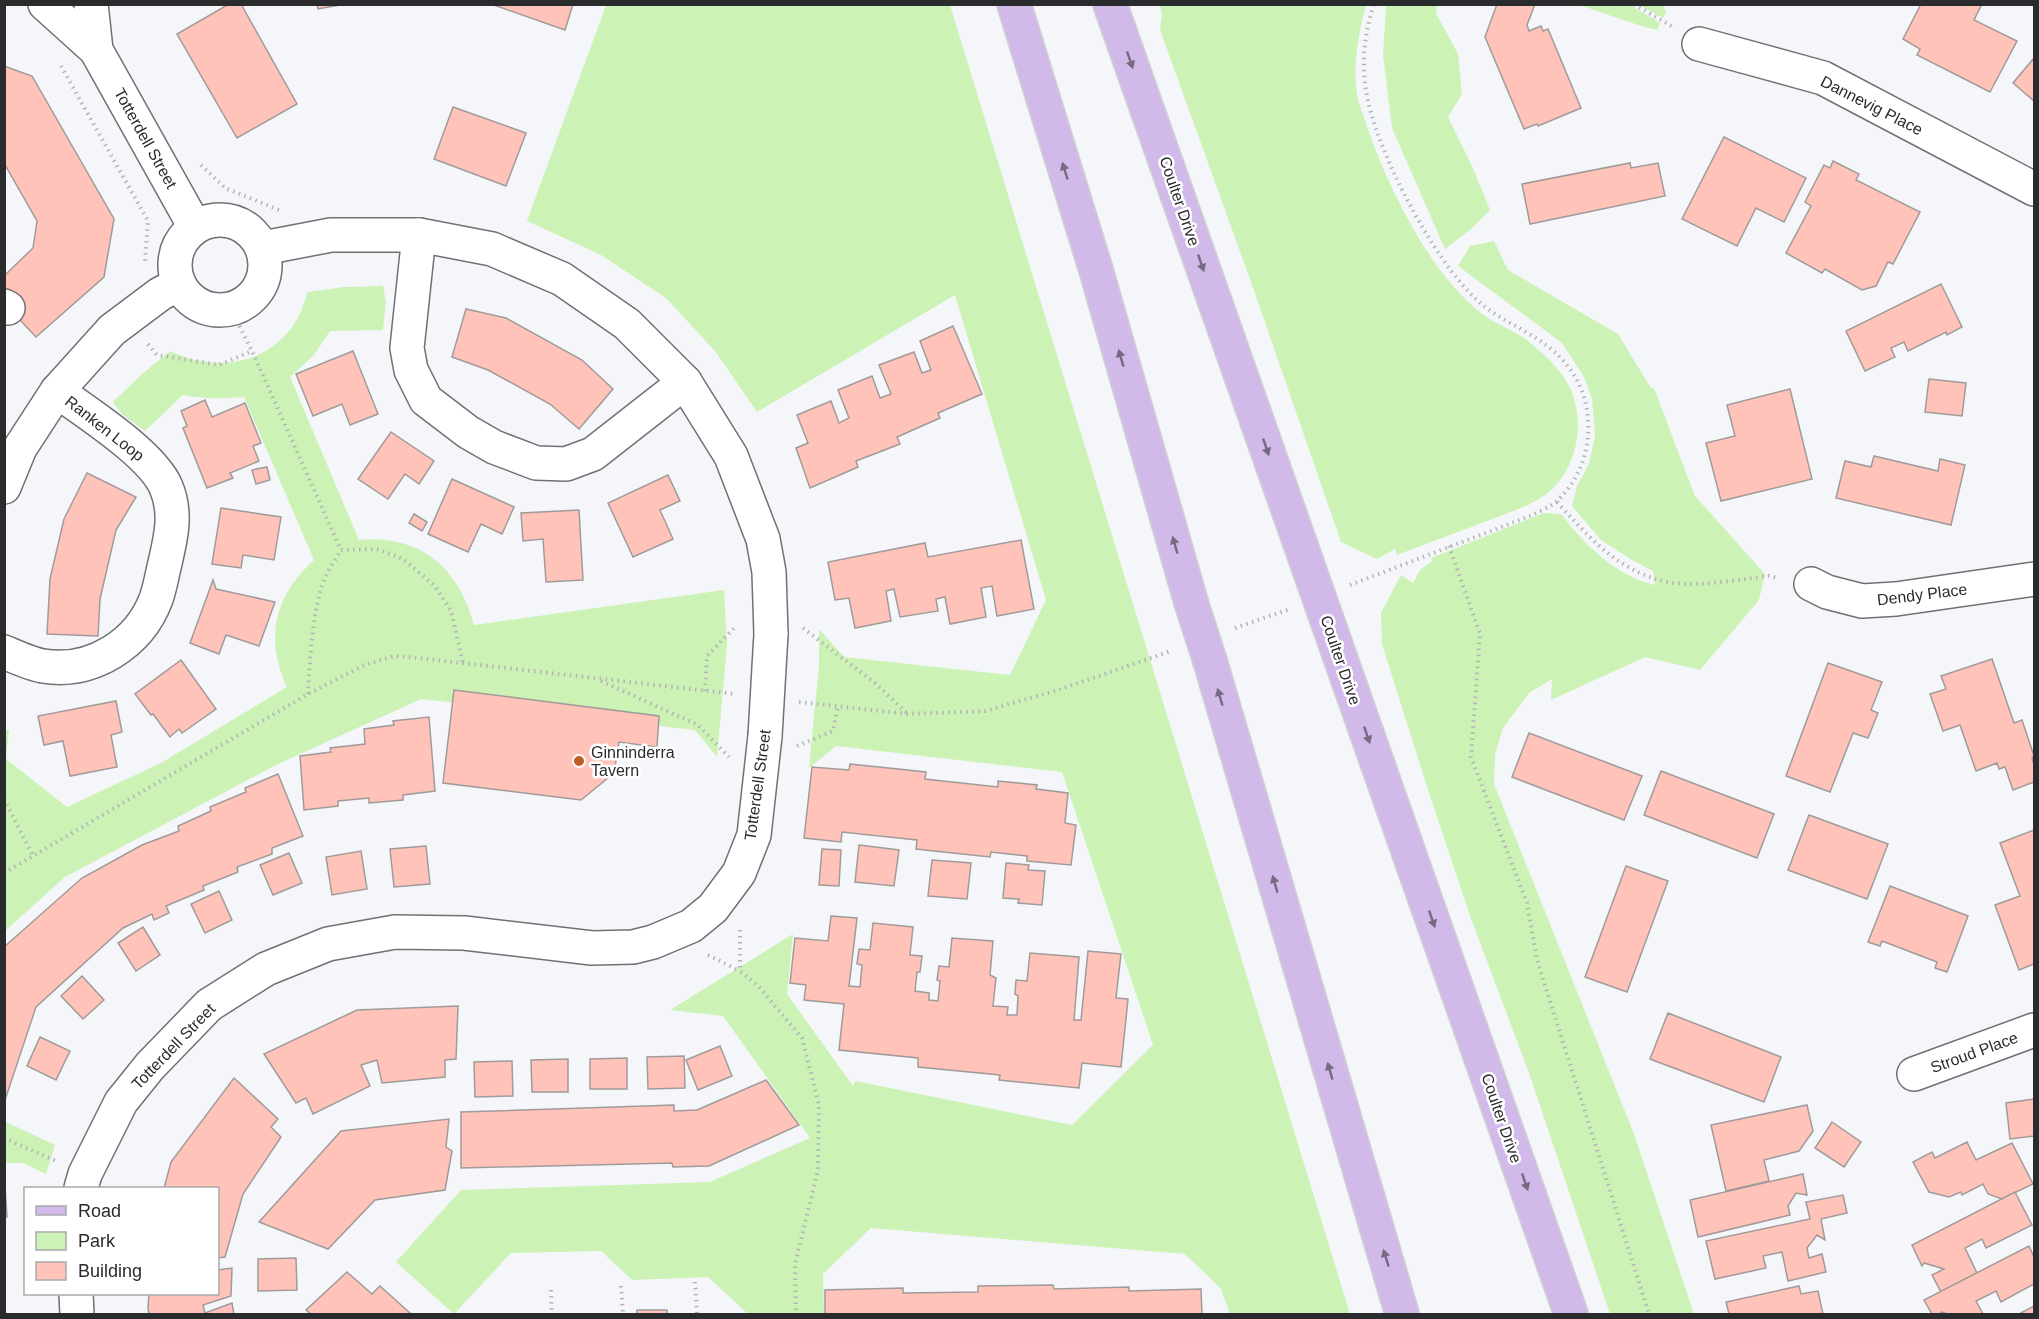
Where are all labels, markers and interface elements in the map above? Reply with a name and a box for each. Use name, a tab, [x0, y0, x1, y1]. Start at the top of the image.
one-way arrow	[1125, 51, 1135, 69]
street label: Dannevig Place	[1818, 72, 1926, 139]
street label: Totterdell Street	[111, 85, 180, 192]
street label: Coulter Drive	[1156, 154, 1203, 248]
one-way arrow	[1060, 162, 1069, 180]
one-way arrow	[1197, 255, 1207, 273]
one-way arrow	[1116, 349, 1125, 367]
street label: Ranken Loop	[62, 392, 148, 464]
one-way arrow	[1262, 439, 1272, 457]
one-way arrow	[1170, 536, 1179, 554]
street label: Dendy Place	[1876, 581, 1968, 608]
street label: Coulter Drive	[1317, 613, 1364, 707]
one-way arrow	[1215, 688, 1224, 706]
one-way arrow	[1363, 726, 1373, 744]
street label: Totterdell Street	[741, 728, 774, 842]
place label: Ginninderra Tavern	[591, 744, 675, 779]
marker: Ginninderra Tavern	[572, 754, 586, 768]
one-way arrow	[1270, 875, 1279, 893]
one-way arrow	[1427, 910, 1437, 928]
street label: Totterdell Street	[128, 1000, 219, 1093]
street label: Stroud Place	[1928, 1029, 2020, 1076]
one-way arrow	[1325, 1062, 1334, 1080]
street label: Coulter Drive	[1478, 1071, 1525, 1165]
one-way arrow	[1520, 1173, 1530, 1191]
legend	[24, 1187, 219, 1295]
text: Road	[78, 1201, 121, 1221]
text: Park	[78, 1231, 116, 1251]
one-way arrow	[1381, 1249, 1390, 1267]
text: Building	[78, 1261, 142, 1281]

